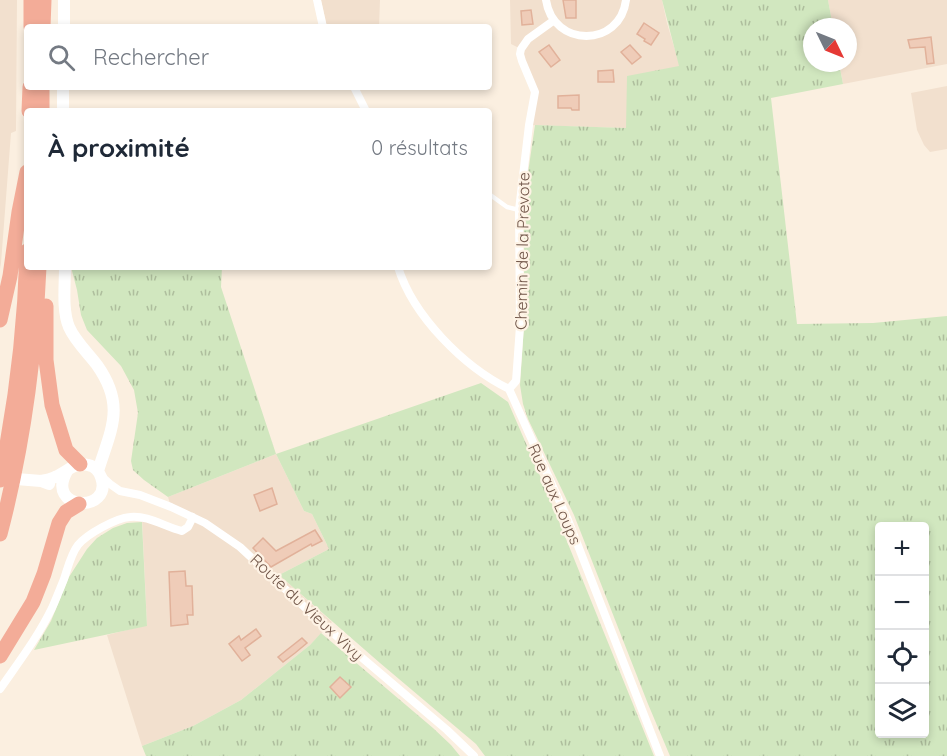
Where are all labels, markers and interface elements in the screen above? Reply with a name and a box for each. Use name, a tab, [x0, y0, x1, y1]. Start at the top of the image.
north arrow	[803, 18, 857, 72]
search box	[24, 24, 492, 90]
icon: search	[45, 41, 78, 74]
text: Rechercher	[93, 43, 209, 71]
text: À proximité	[48, 131, 190, 164]
text: 0 résultats	[371, 135, 468, 160]
street label: Chemin de la Prevote	[511, 172, 533, 330]
street label: Rue aux Loups	[524, 440, 586, 548]
map controls	[875, 522, 929, 738]
button: +	[875, 522, 929, 576]
street label: Route du Vieux Vivy	[246, 549, 368, 665]
button: −	[875, 576, 929, 630]
button: locate	[875, 630, 929, 684]
button: layers	[875, 684, 929, 738]

